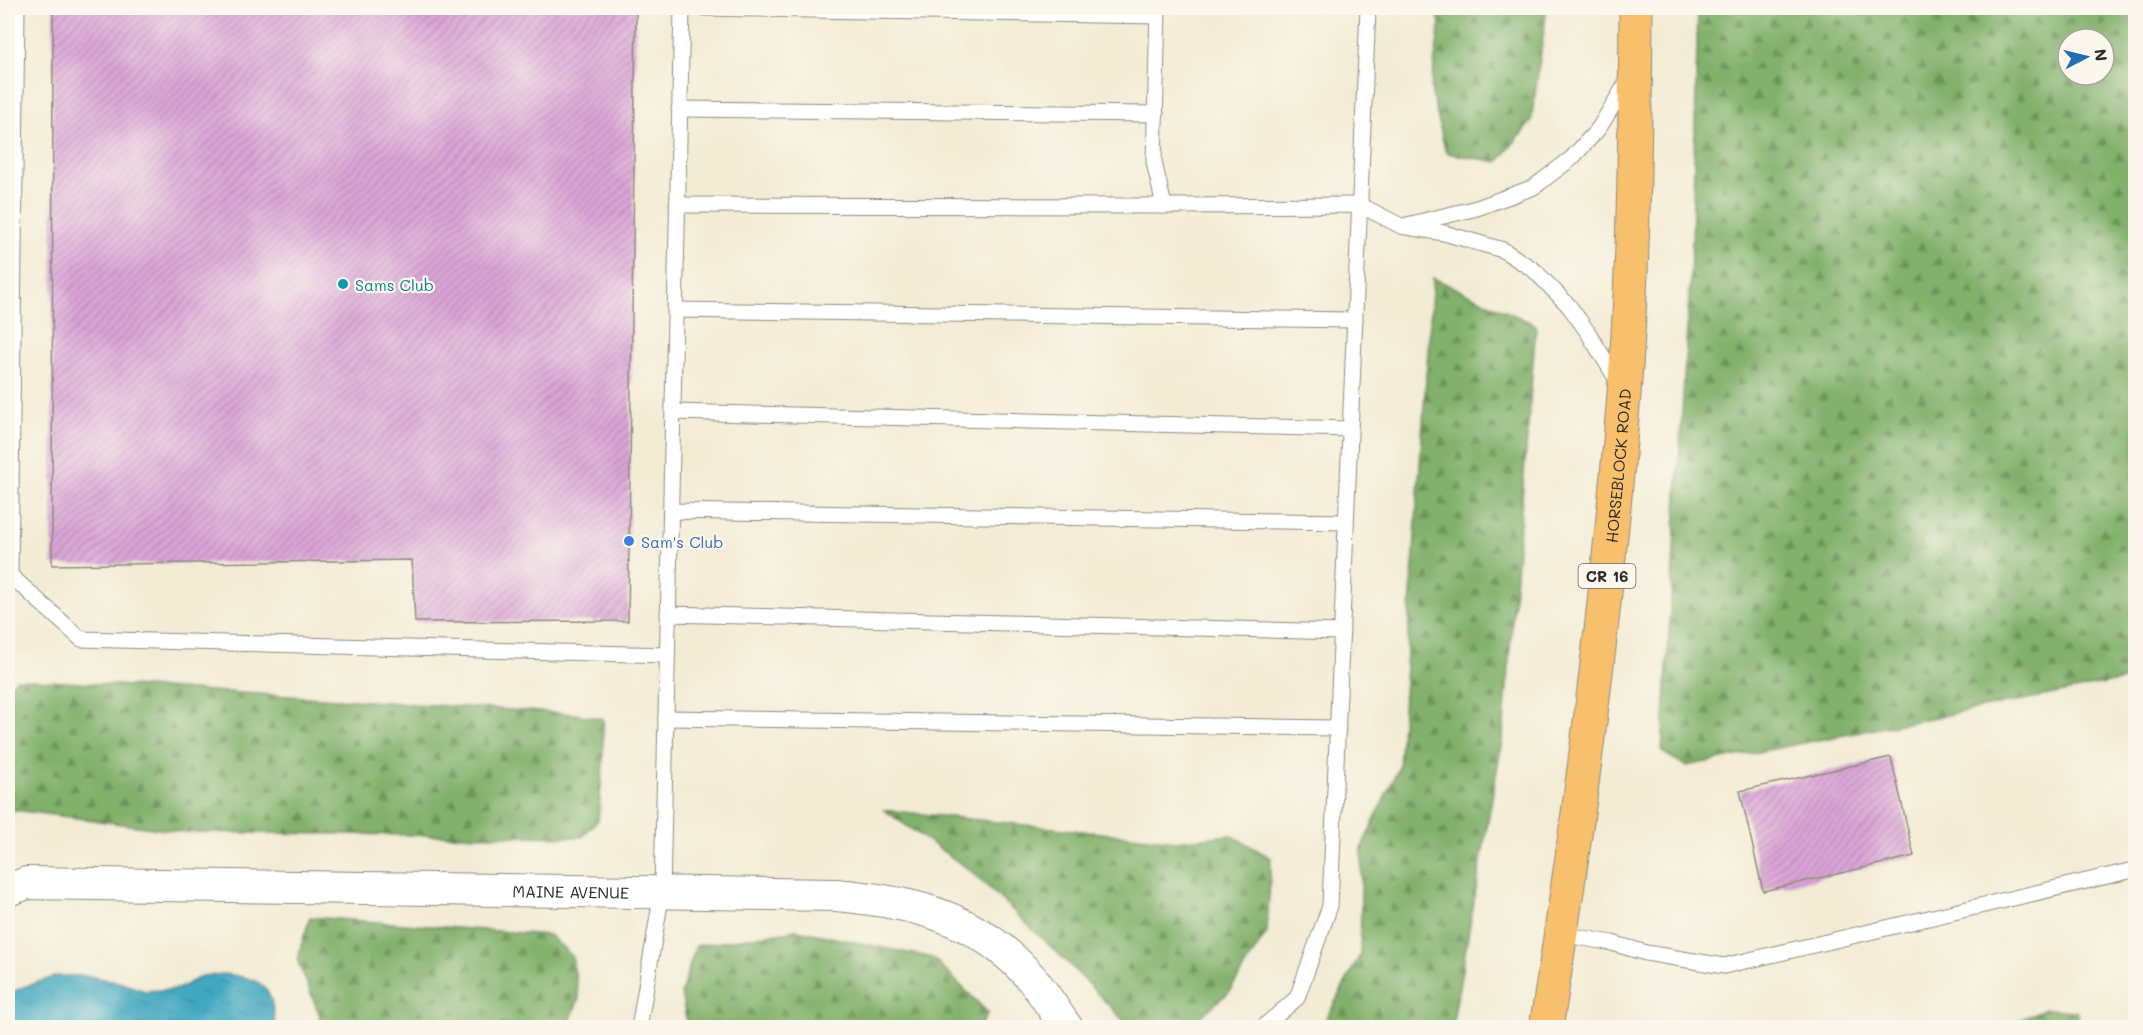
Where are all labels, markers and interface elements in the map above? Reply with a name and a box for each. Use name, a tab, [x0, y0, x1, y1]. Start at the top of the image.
north arrow	[2056, 27, 2116, 87]
text: N	[2090, 48, 2113, 62]
place label: Sams Club	[355, 274, 434, 295]
marker: Sams Club	[336, 277, 350, 291]
street label: HORSEBLOCK ROAD	[1600, 388, 1635, 544]
place label: Sam's Club	[641, 531, 724, 552]
marker: Sam's Club	[622, 534, 636, 548]
road number: CR 16	[1578, 564, 1636, 588]
street label: MAINE AVENUE	[512, 880, 629, 902]

